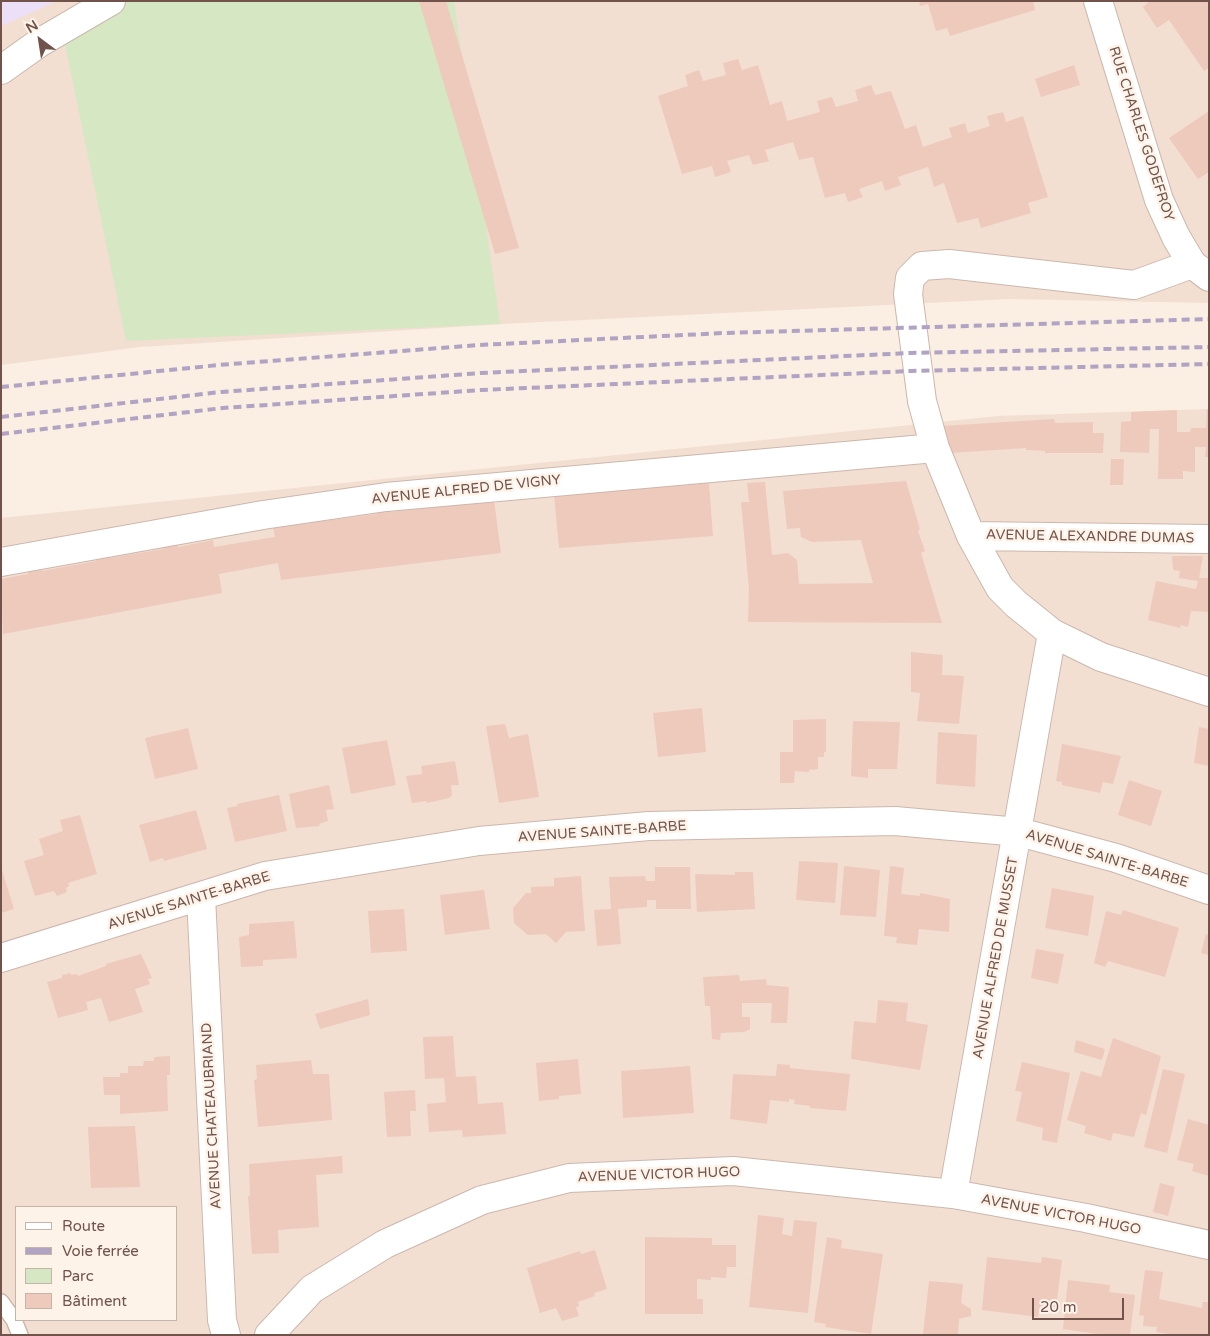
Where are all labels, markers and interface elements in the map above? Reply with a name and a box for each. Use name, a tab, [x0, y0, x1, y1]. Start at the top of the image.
north arrow	[15, 15, 65, 65]
text: N	[23, 17, 41, 37]
street label: RUE CHARLES GODEFROY	[1105, 44, 1177, 224]
street label: AVENUE ALFRED DE VIGNY	[370, 472, 562, 508]
street label: AVENUE ALEXANDRE DUMAS	[986, 527, 1194, 547]
street label: AVENUE SAINTE-BARBE	[517, 818, 687, 846]
street label: AVENUE SAINTE-BARBE	[1024, 826, 1190, 892]
street label: AVENUE ALFRED DE MUSSET	[970, 856, 1022, 1060]
street label: AVENUE SAINTE-BARBE	[106, 868, 272, 934]
street label: AVENUE CHATEAUBRIAND	[199, 1022, 225, 1210]
street label: AVENUE VICTOR HUGO	[577, 1164, 741, 1186]
street label: AVENUE VICTOR HUGO	[980, 1191, 1142, 1239]
legend	[15, 1206, 178, 1321]
text: Route	[62, 1217, 105, 1235]
text: Voie ferrée	[62, 1242, 139, 1260]
text: Parc	[62, 1267, 94, 1285]
scale bar	[1035, 1288, 1128, 1320]
text: Bâtiment	[62, 1292, 127, 1310]
text: 20 m	[1040, 1298, 1077, 1316]

